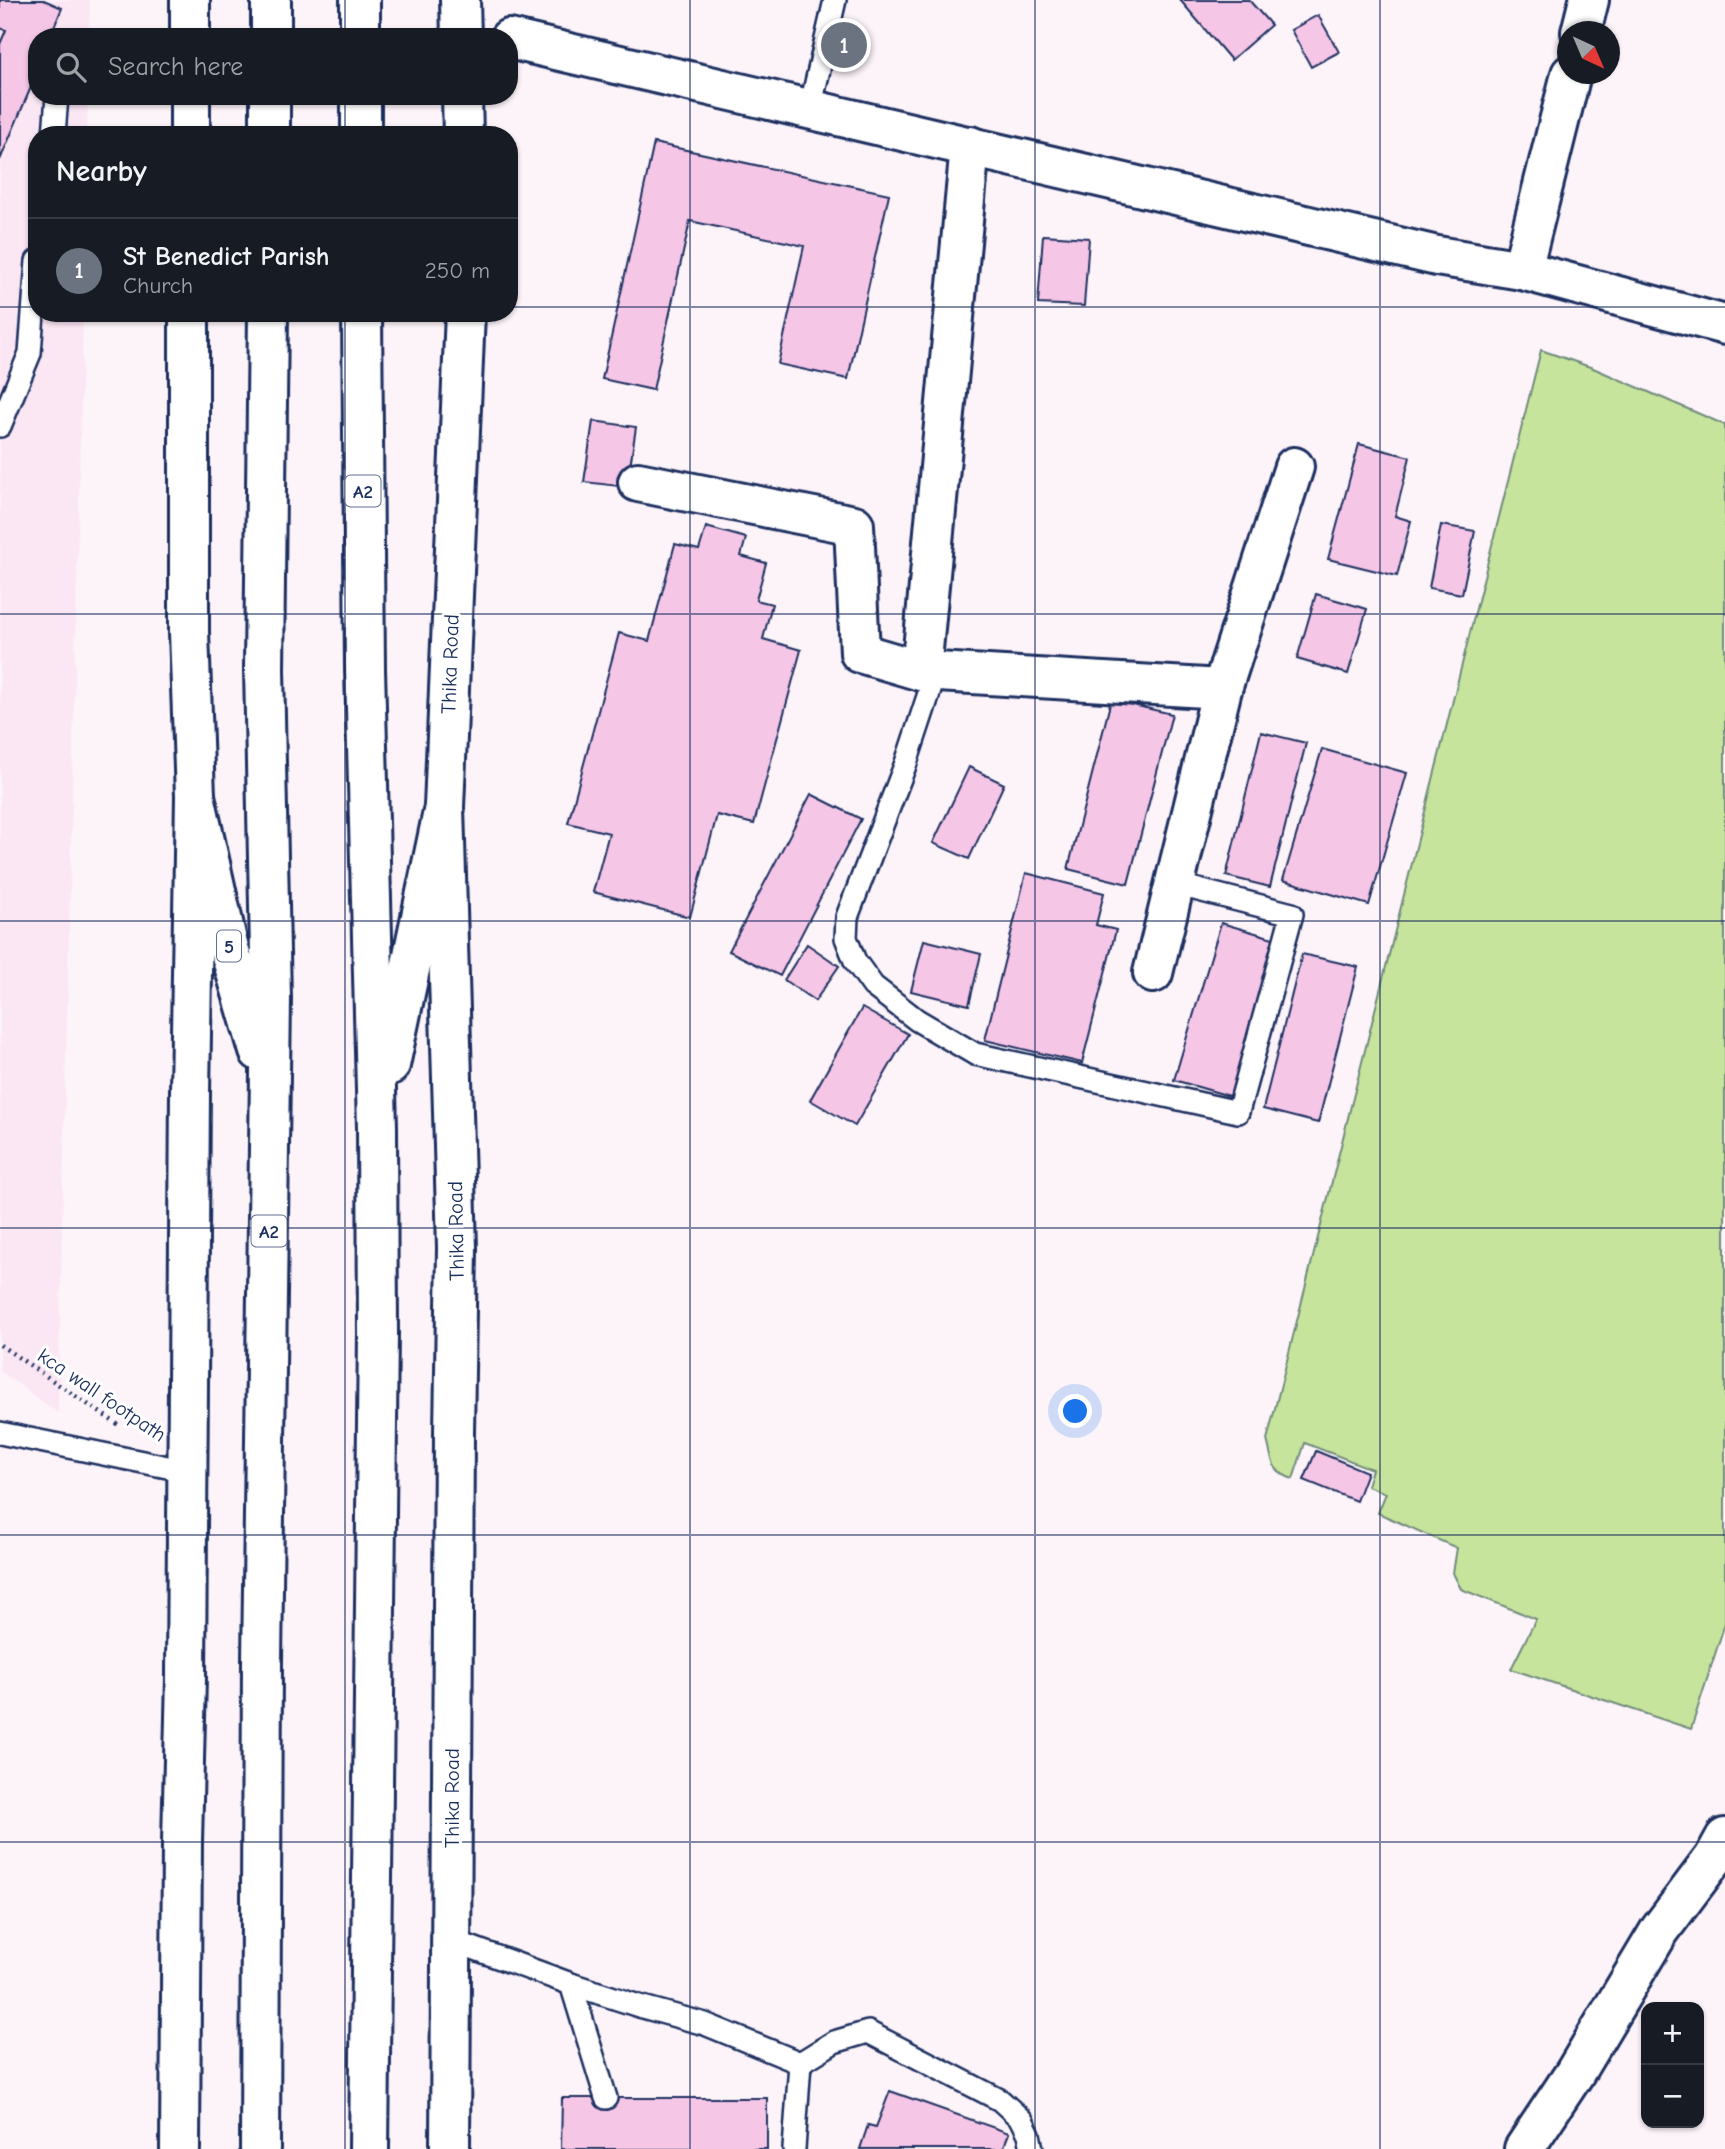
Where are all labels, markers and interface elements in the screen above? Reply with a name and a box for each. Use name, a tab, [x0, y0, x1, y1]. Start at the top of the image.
pin: 1	[821, 19, 867, 71]
north arrow	[1557, 21, 1620, 84]
search box	[28, 28, 518, 105]
icon: search	[52, 48, 90, 86]
text: Search here	[108, 52, 243, 82]
text: Nearby	[56, 154, 147, 189]
text: St Benedict Parish	[123, 242, 330, 272]
text: 1	[74, 257, 84, 284]
text: 250 m	[425, 257, 490, 284]
text: Church	[123, 272, 193, 299]
road number: A2	[346, 476, 380, 506]
street label: Thika Road	[436, 614, 464, 714]
road number: 5	[217, 930, 241, 962]
street label: Thika Road	[443, 1181, 469, 1281]
road number: A2	[252, 1216, 286, 1246]
street label: kca wall footpath	[33, 1343, 171, 1447]
your location	[1058, 1394, 1092, 1428]
street label: Thika Road	[440, 1748, 464, 1848]
map controls	[1641, 2002, 1704, 2128]
button: +	[1641, 2002, 1704, 2065]
button: −	[1641, 2065, 1704, 2128]

